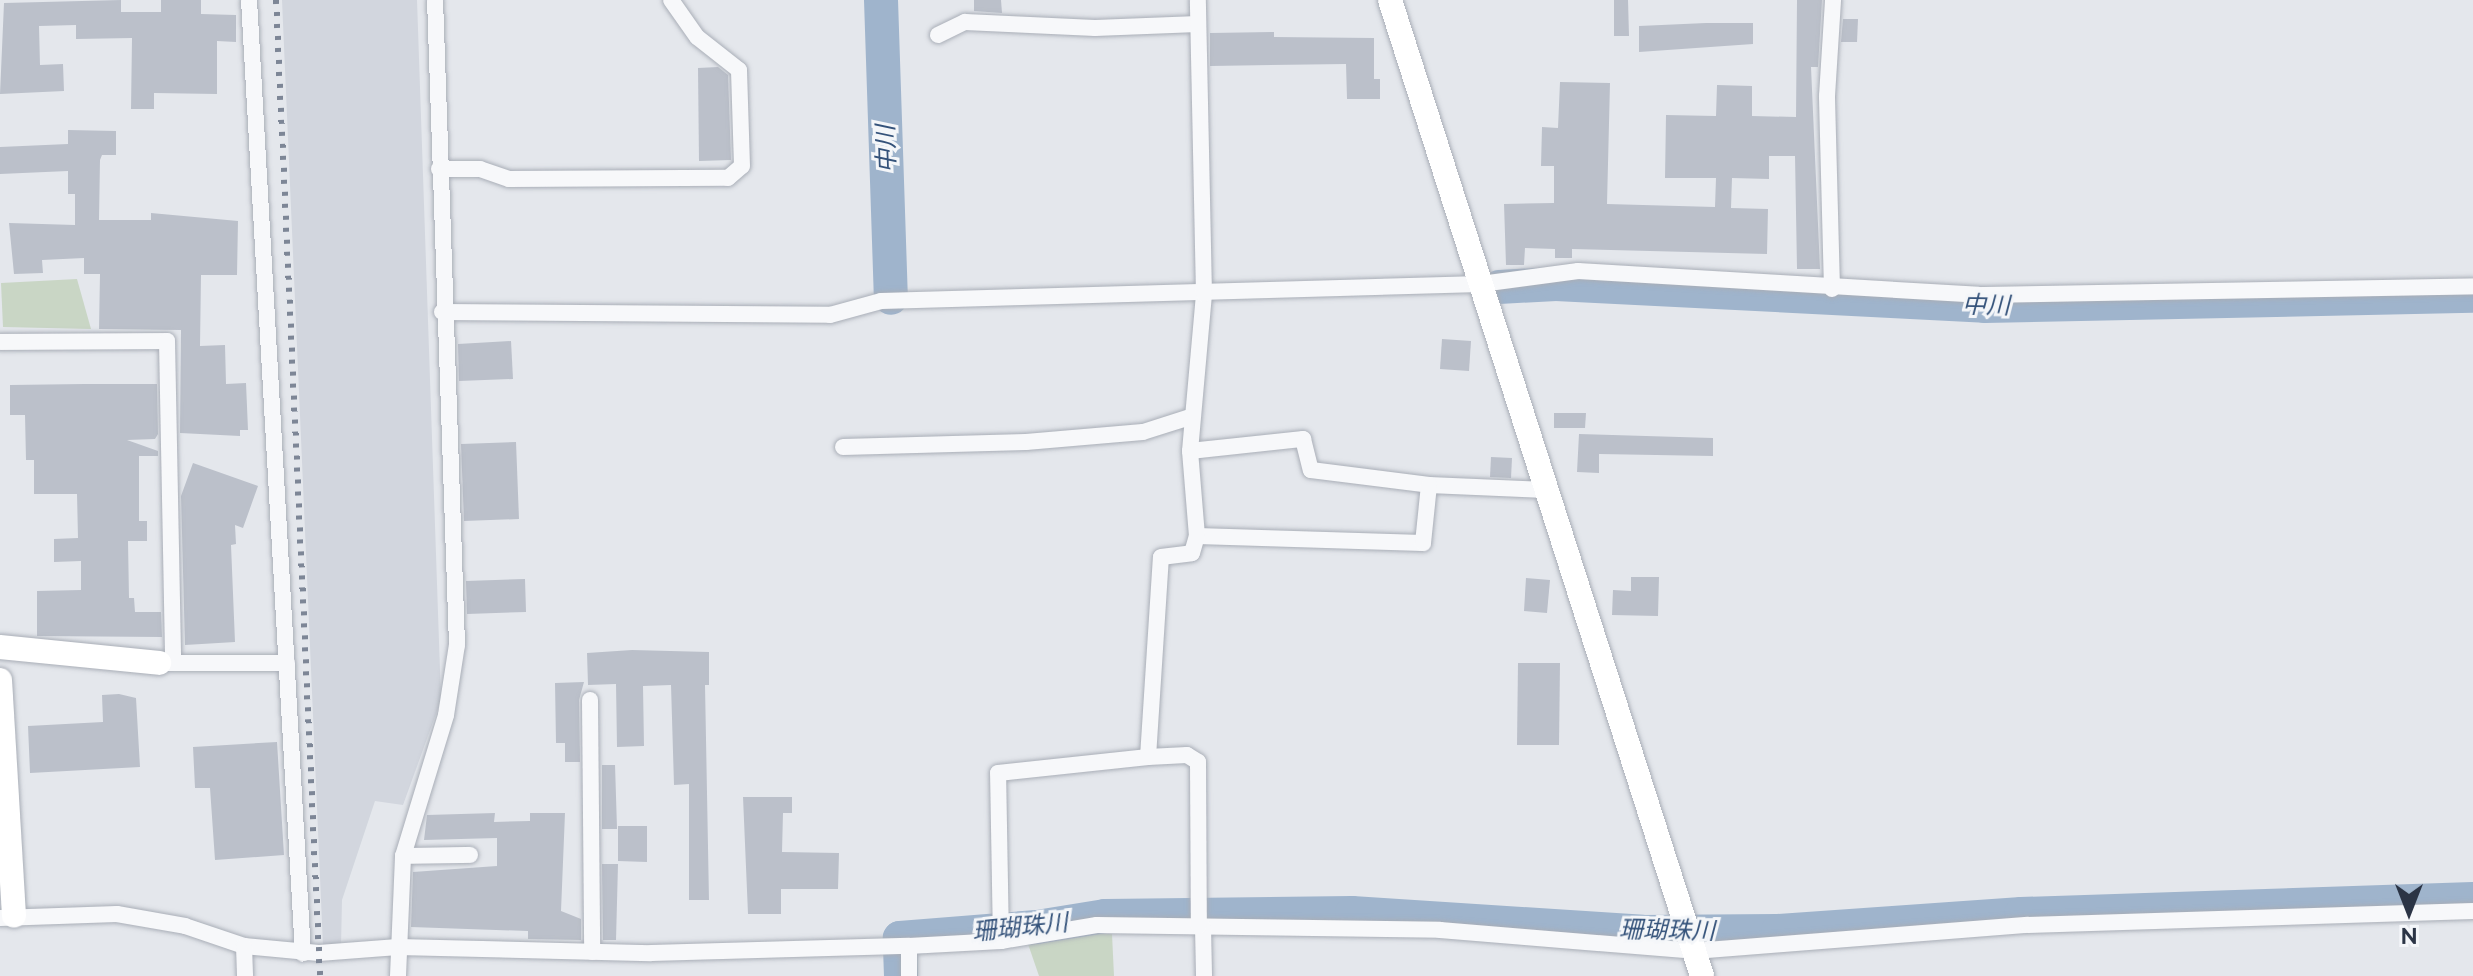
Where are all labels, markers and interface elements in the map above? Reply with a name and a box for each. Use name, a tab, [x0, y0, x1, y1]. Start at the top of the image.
water label: 中川	[871, 125, 901, 173]
water label: 中川	[1962, 290, 2010, 320]
north arrow	[2369, 872, 2449, 952]
water label: 珊瑚珠川	[971, 908, 1069, 946]
water label: 珊瑚珠川	[1619, 915, 1715, 945]
text: N	[2401, 923, 2417, 949]

